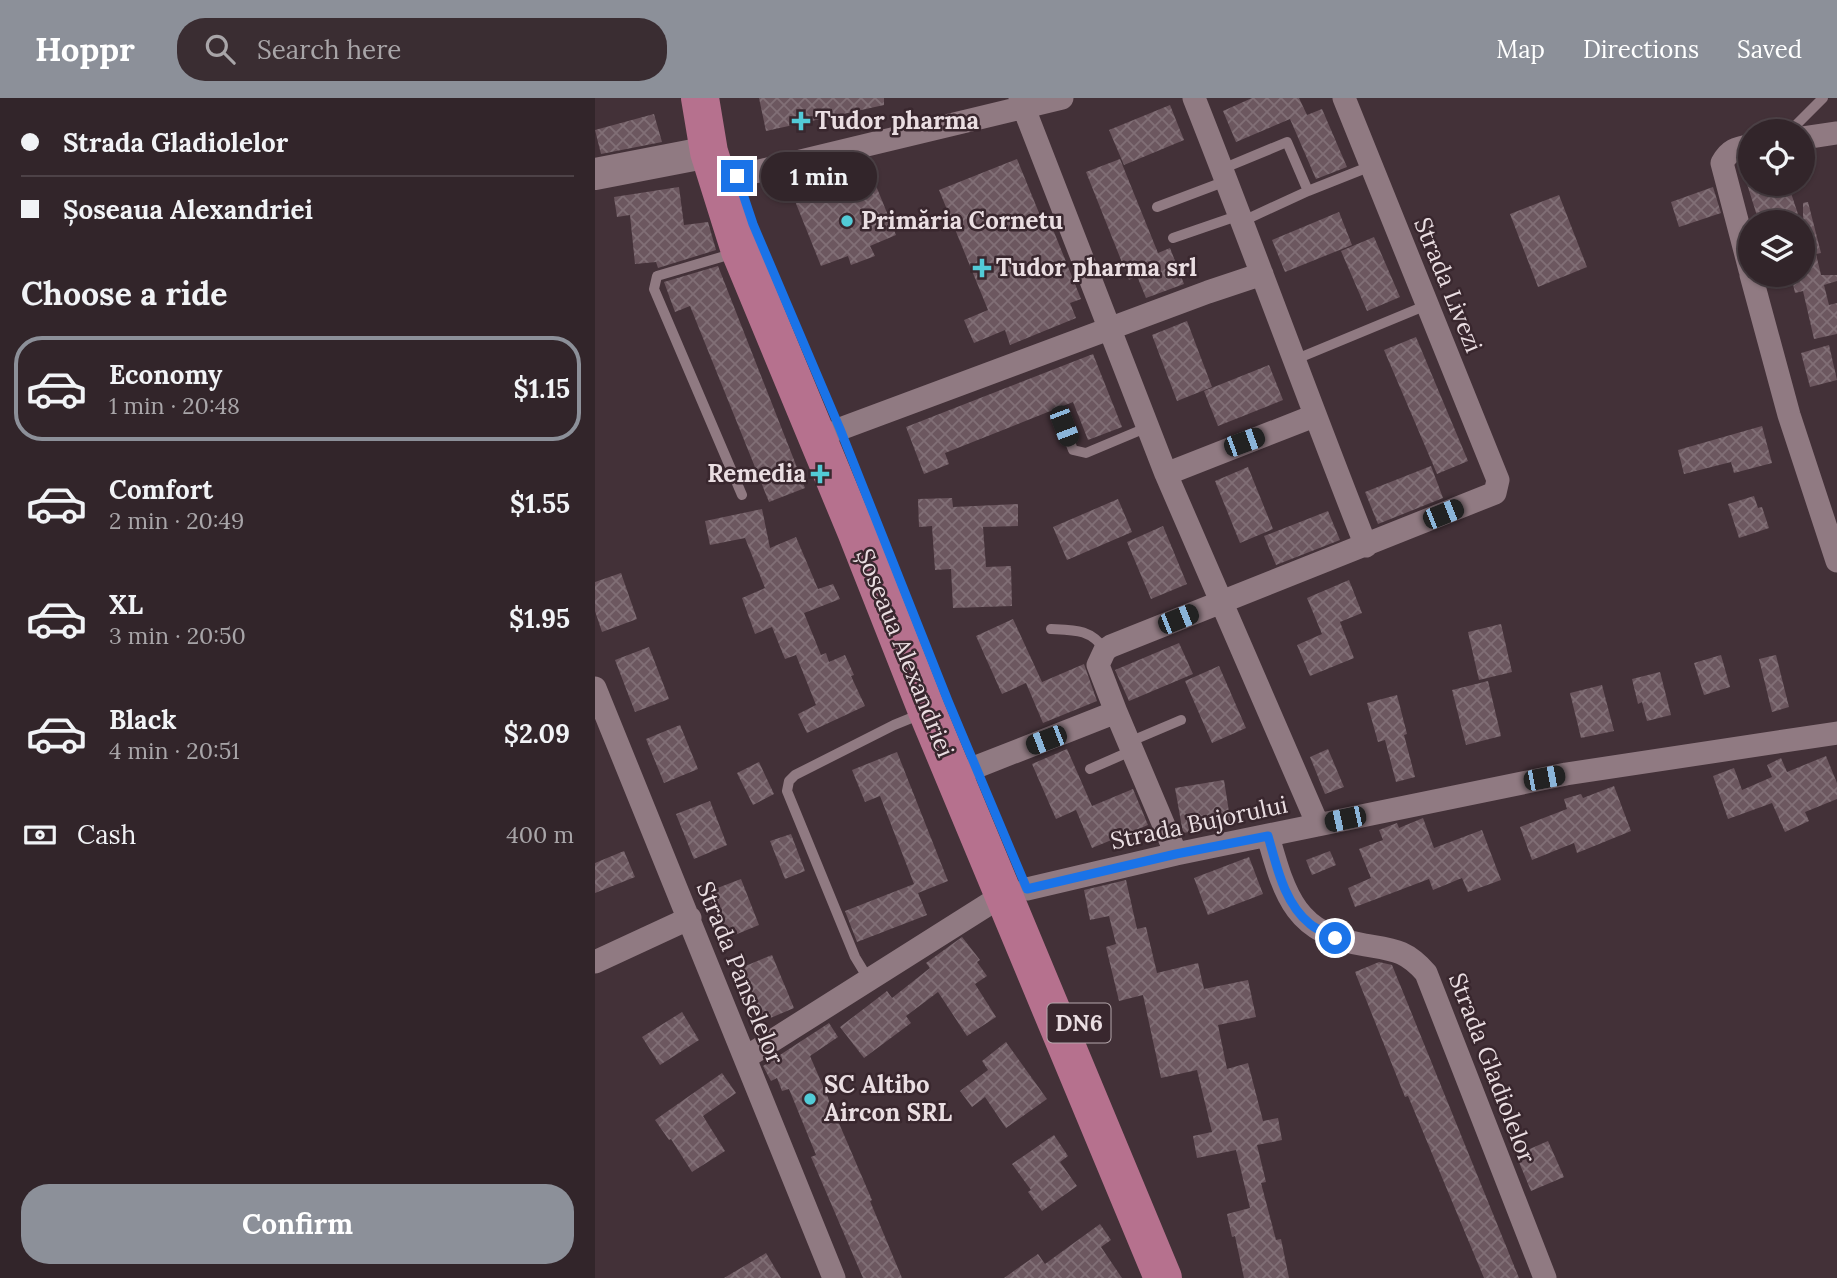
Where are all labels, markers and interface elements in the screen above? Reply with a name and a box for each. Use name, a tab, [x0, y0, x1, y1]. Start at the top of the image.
search box	[177, 18, 667, 81]
text: Hoppr	[35, 28, 135, 70]
icon: search	[201, 30, 239, 68]
text: Search here	[257, 33, 401, 66]
text: Map	[1496, 34, 1545, 65]
text: Directions	[1583, 34, 1699, 65]
text: Saved	[1737, 34, 1802, 65]
place label: Tudor pharma	[815, 105, 980, 136]
marker: Tudor pharma	[793, 113, 809, 129]
map controls	[1738, 119, 1815, 287]
button: locate	[1738, 119, 1815, 196]
text: Strada Gladiolelor	[63, 126, 288, 159]
callout: 1 min	[761, 152, 877, 200]
route end	[721, 160, 753, 192]
text: 1 min	[790, 162, 848, 191]
text: Șoseaua Alexandriei	[63, 193, 313, 226]
place label: Primăria Cornetu	[861, 205, 1063, 236]
button: layers	[1738, 210, 1815, 287]
marker: Primăria Cornetu	[839, 213, 855, 229]
street label: Strada Livezi	[1407, 213, 1490, 357]
place label: Tudor pharma srl	[996, 252, 1197, 283]
marker: Tudor pharma srl	[974, 260, 990, 276]
text: Choose a ride	[21, 273, 228, 314]
icon: car	[25, 357, 88, 420]
text: Economy	[109, 358, 222, 391]
text: $1.15	[514, 372, 570, 405]
text: 1 min · 20:48	[109, 391, 240, 420]
car	[1047, 403, 1082, 449]
car	[1221, 425, 1268, 459]
place label: Remedia	[707, 458, 806, 489]
marker: Remedia	[812, 466, 828, 482]
icon: car	[25, 472, 88, 535]
text: Comfort	[109, 473, 213, 506]
text: $1.55	[510, 487, 570, 520]
car	[1420, 496, 1467, 532]
text: 2 min · 20:49	[109, 506, 244, 535]
street label: Șoseaua Alexandriei	[849, 544, 961, 762]
icon: car	[25, 587, 88, 650]
text: XL	[109, 588, 143, 621]
car	[1155, 601, 1202, 637]
text: $1.95	[509, 602, 570, 635]
text: 3 min · 20:50	[109, 621, 246, 650]
icon: car	[25, 702, 88, 765]
text: Black	[109, 703, 177, 736]
text: $2.09	[504, 717, 570, 750]
car	[1023, 723, 1070, 757]
text: 4 min · 20:51	[109, 736, 240, 765]
car	[1522, 764, 1567, 792]
street label: Strada Bujorului	[1108, 789, 1290, 856]
car	[1323, 804, 1368, 834]
icon: cash	[21, 816, 59, 854]
text: Cash	[77, 818, 136, 851]
text: 400 m	[506, 820, 574, 849]
street label: Strada Panselelor	[690, 877, 791, 1069]
route start	[1319, 922, 1351, 954]
street label: Strada Gladiolelor	[1442, 968, 1543, 1168]
road number: DN6	[1047, 1004, 1111, 1042]
place label: SC Altibo Aircon SRL	[824, 1069, 953, 1128]
marker: SC Altibo Aircon SRL	[802, 1091, 818, 1107]
button: Confirm	[21, 1184, 574, 1264]

